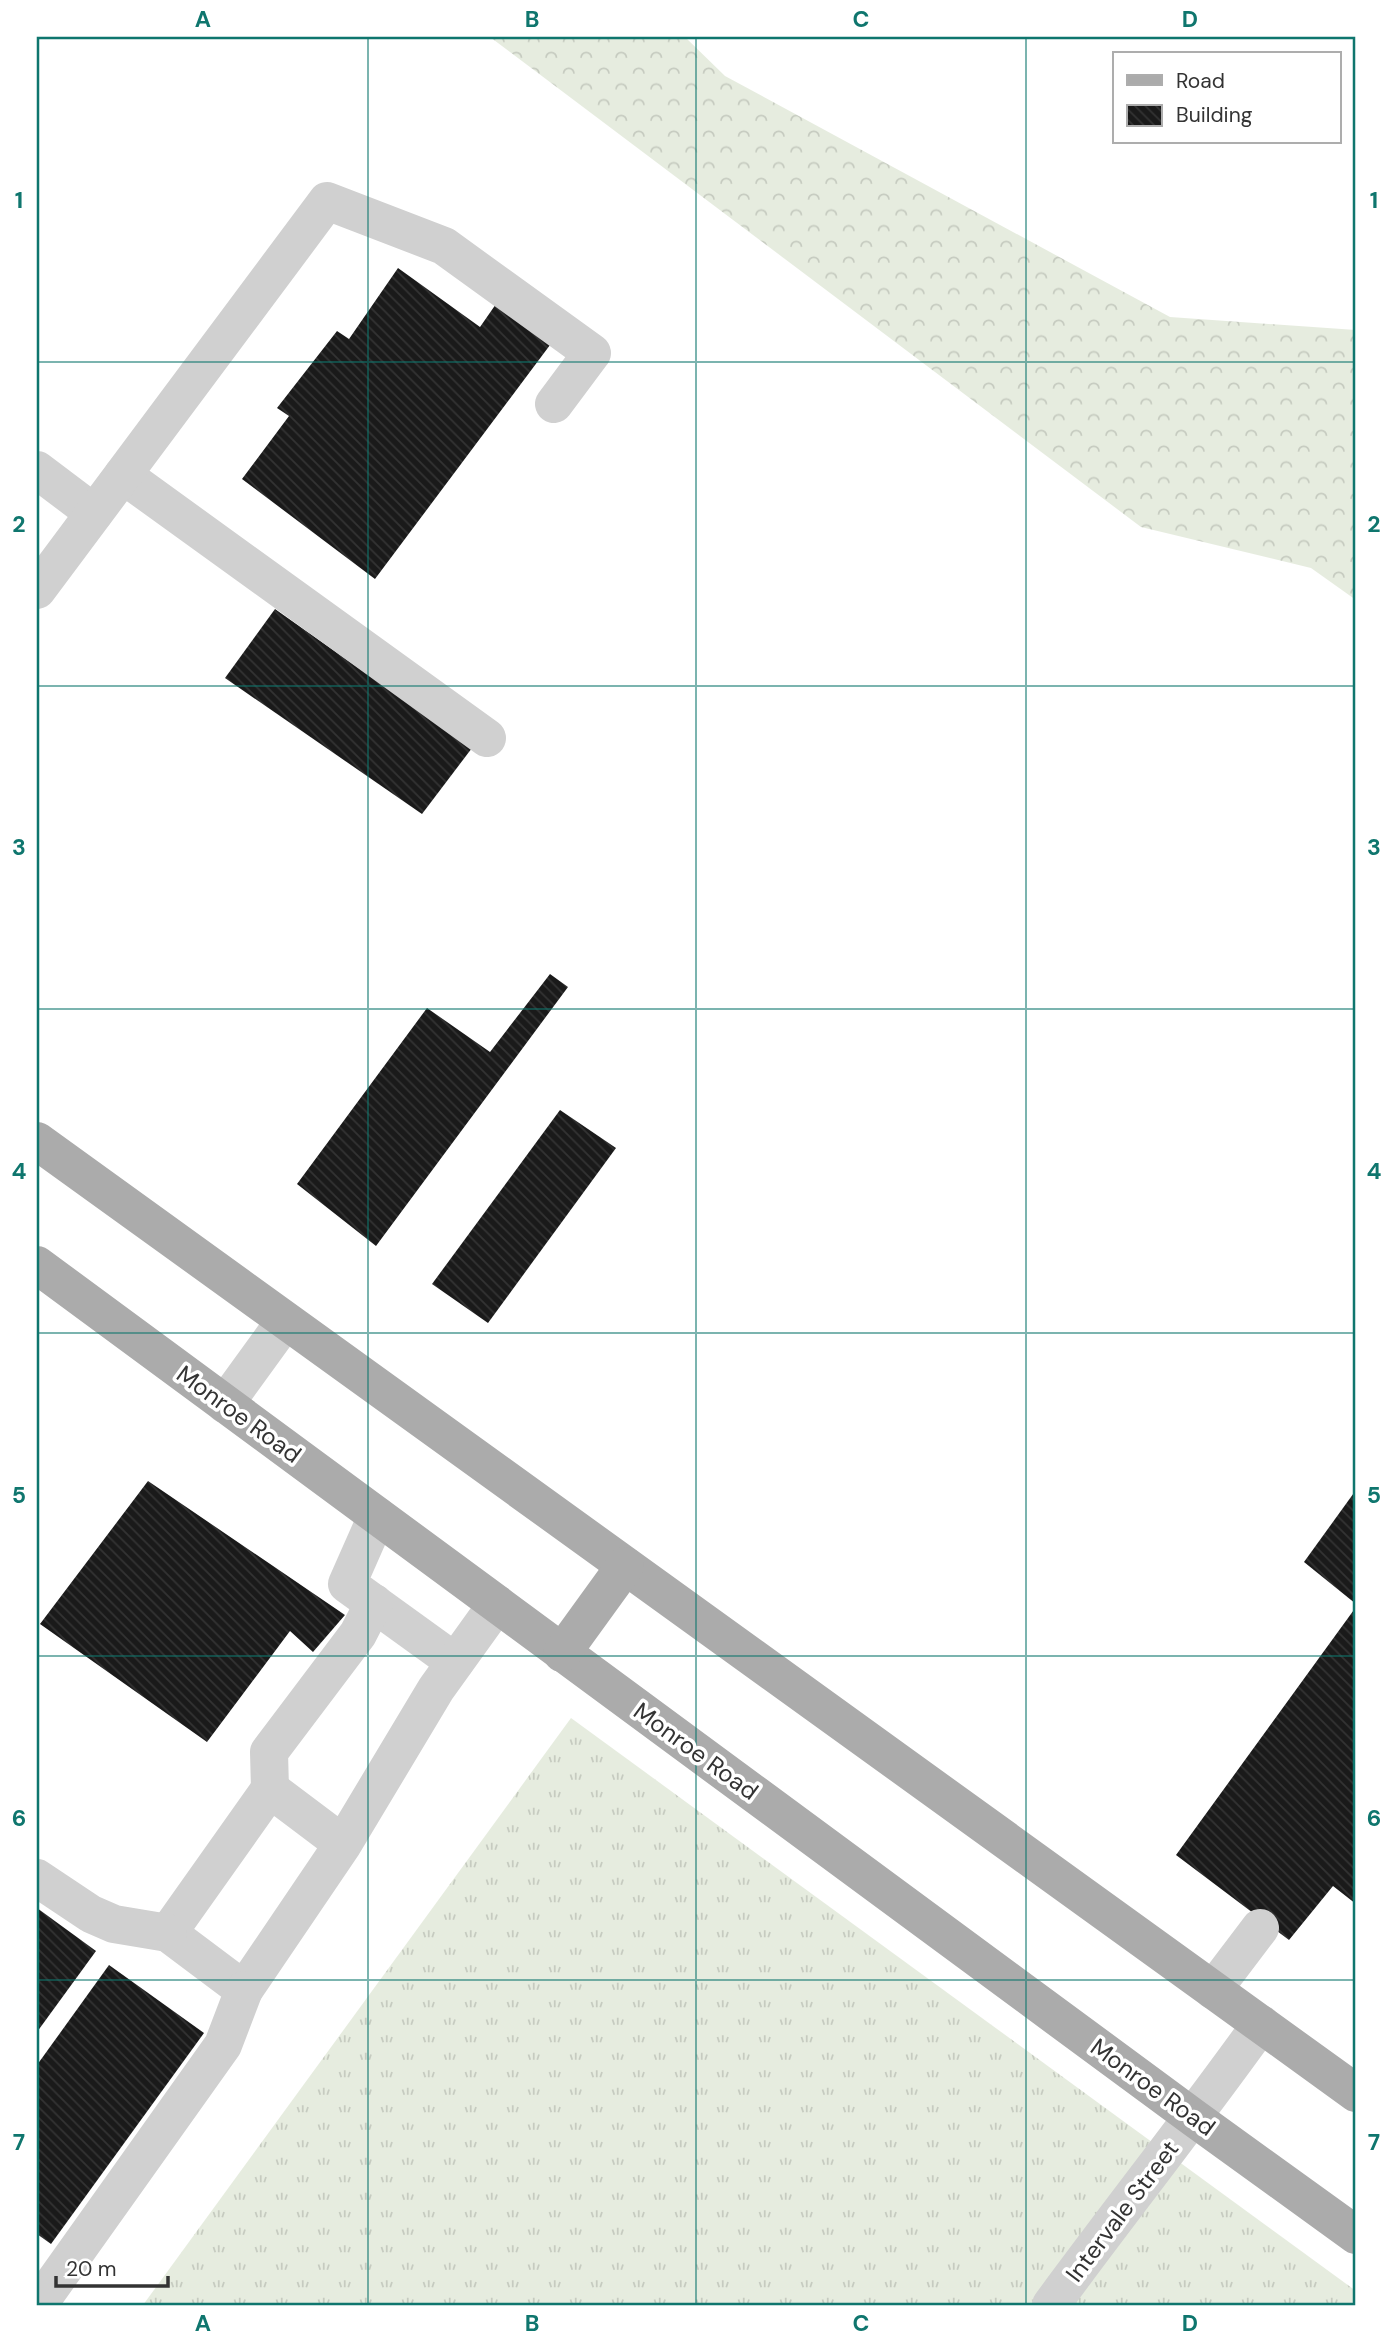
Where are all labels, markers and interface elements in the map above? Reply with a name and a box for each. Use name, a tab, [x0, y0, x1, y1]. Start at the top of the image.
text: A	[195, 4, 211, 34]
text: B	[525, 4, 539, 34]
text: C	[853, 4, 869, 34]
text: D	[1182, 4, 1198, 34]
legend	[1113, 52, 1340, 144]
text: Road	[1176, 67, 1225, 95]
text: Building	[1176, 101, 1253, 129]
text: 1	[15, 185, 23, 215]
text: 1	[1370, 185, 1378, 215]
text: 2	[12, 509, 26, 539]
text: 2	[1367, 509, 1381, 539]
text: 3	[12, 832, 26, 862]
text: 3	[1367, 832, 1381, 862]
text: 4	[12, 1156, 27, 1186]
text: 4	[1367, 1156, 1382, 1186]
street label: Monroe Road	[171, 1358, 307, 1470]
text: 5	[12, 1480, 26, 1510]
text: 5	[1367, 1480, 1381, 1510]
street label: Monroe Road	[628, 1695, 764, 1807]
text: 6	[12, 1803, 26, 1833]
text: 6	[1367, 1803, 1381, 1833]
street label: Monroe Road	[1085, 2031, 1221, 2143]
text: 7	[13, 2127, 25, 2157]
text: 7	[1368, 2127, 1380, 2157]
street label: Intervale Street	[1059, 2134, 1185, 2288]
scale bar	[56, 2244, 168, 2288]
text: 20 m	[66, 2255, 117, 2283]
text: A	[195, 2308, 211, 2338]
text: B	[525, 2308, 539, 2338]
text: C	[853, 2308, 869, 2338]
text: D	[1182, 2308, 1198, 2338]

